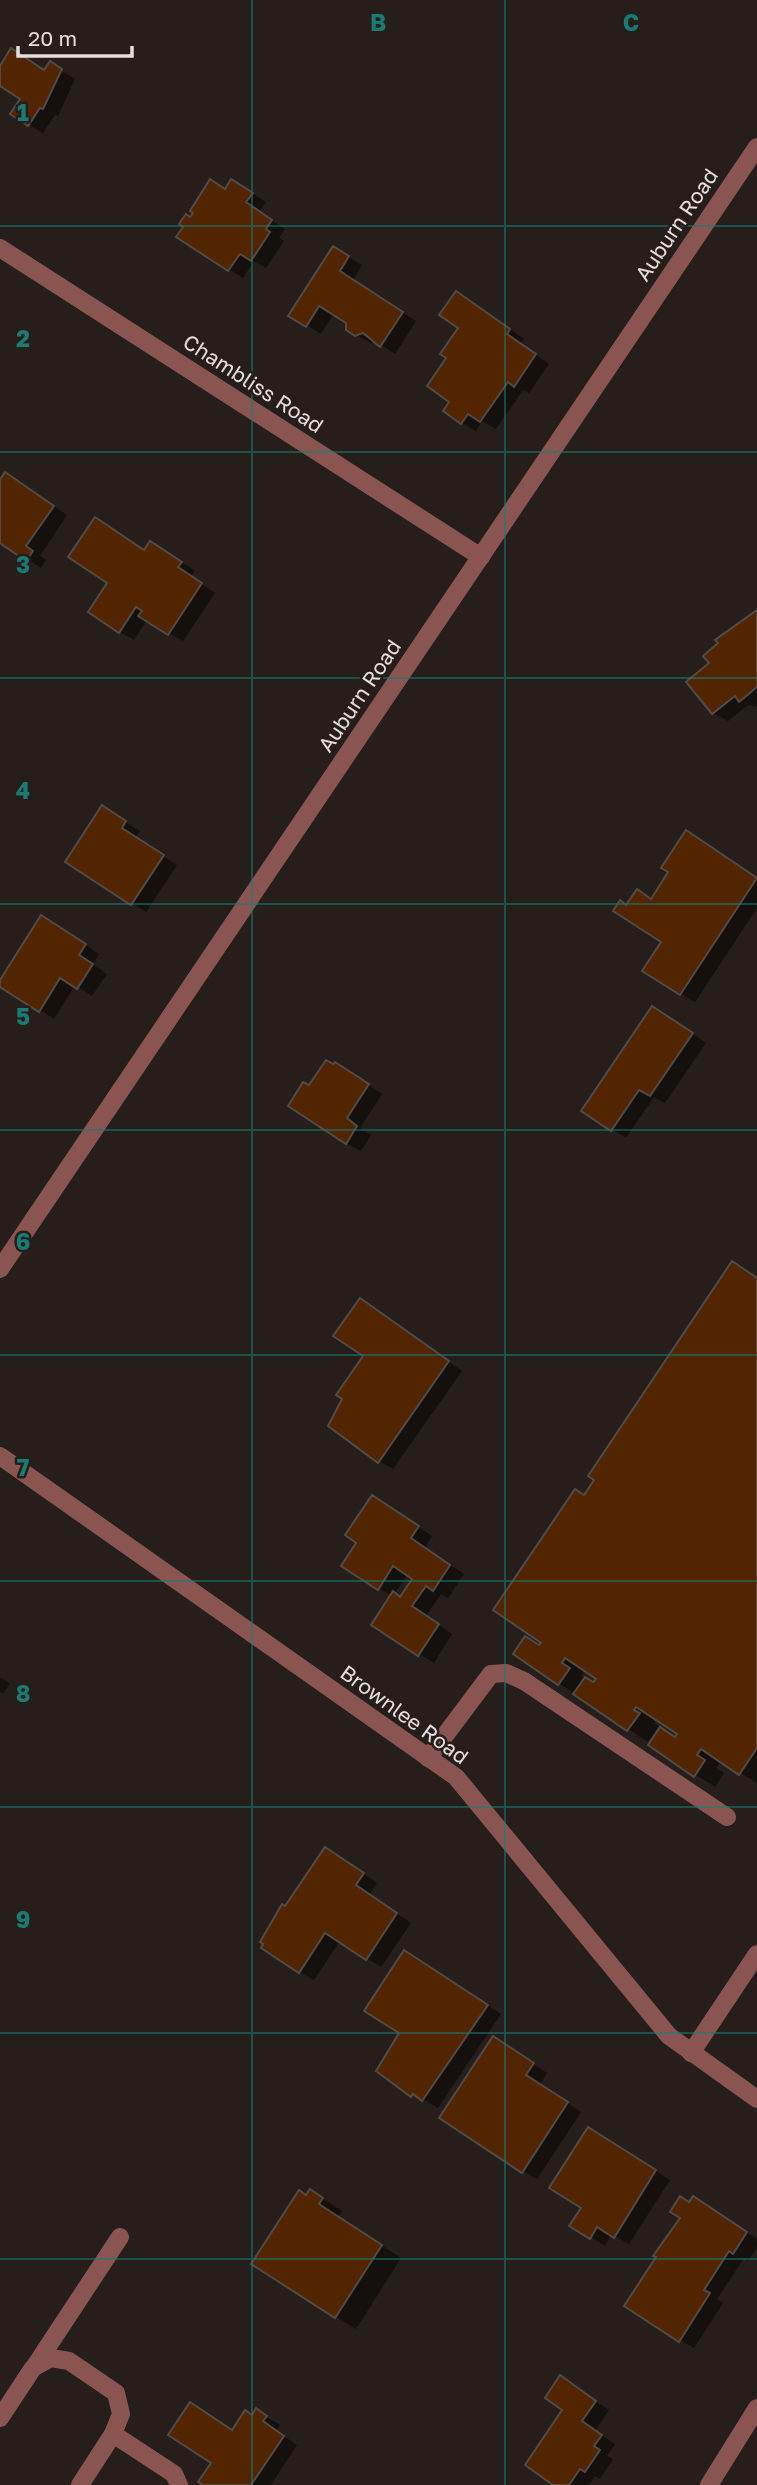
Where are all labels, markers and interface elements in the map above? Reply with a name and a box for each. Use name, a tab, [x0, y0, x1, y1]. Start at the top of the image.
text: B	[370, 8, 386, 36]
text: C	[623, 8, 639, 36]
scale bar	[18, 14, 131, 58]
text: 20 m	[28, 25, 77, 51]
text: 1	[17, 98, 29, 126]
street label: Auburn Road	[629, 163, 723, 286]
text: 2	[16, 324, 30, 352]
street label: Chambliss Road	[179, 328, 329, 438]
text: 3	[16, 550, 30, 578]
street label: Auburn Road	[312, 634, 406, 757]
text: 4	[16, 776, 30, 804]
text: 5	[16, 1002, 30, 1030]
text: 6	[16, 1227, 30, 1255]
text: 7	[17, 1453, 29, 1481]
street label: Brownlee Road	[335, 1659, 474, 1769]
text: 8	[16, 1679, 30, 1707]
text: 9	[16, 1905, 30, 1933]

